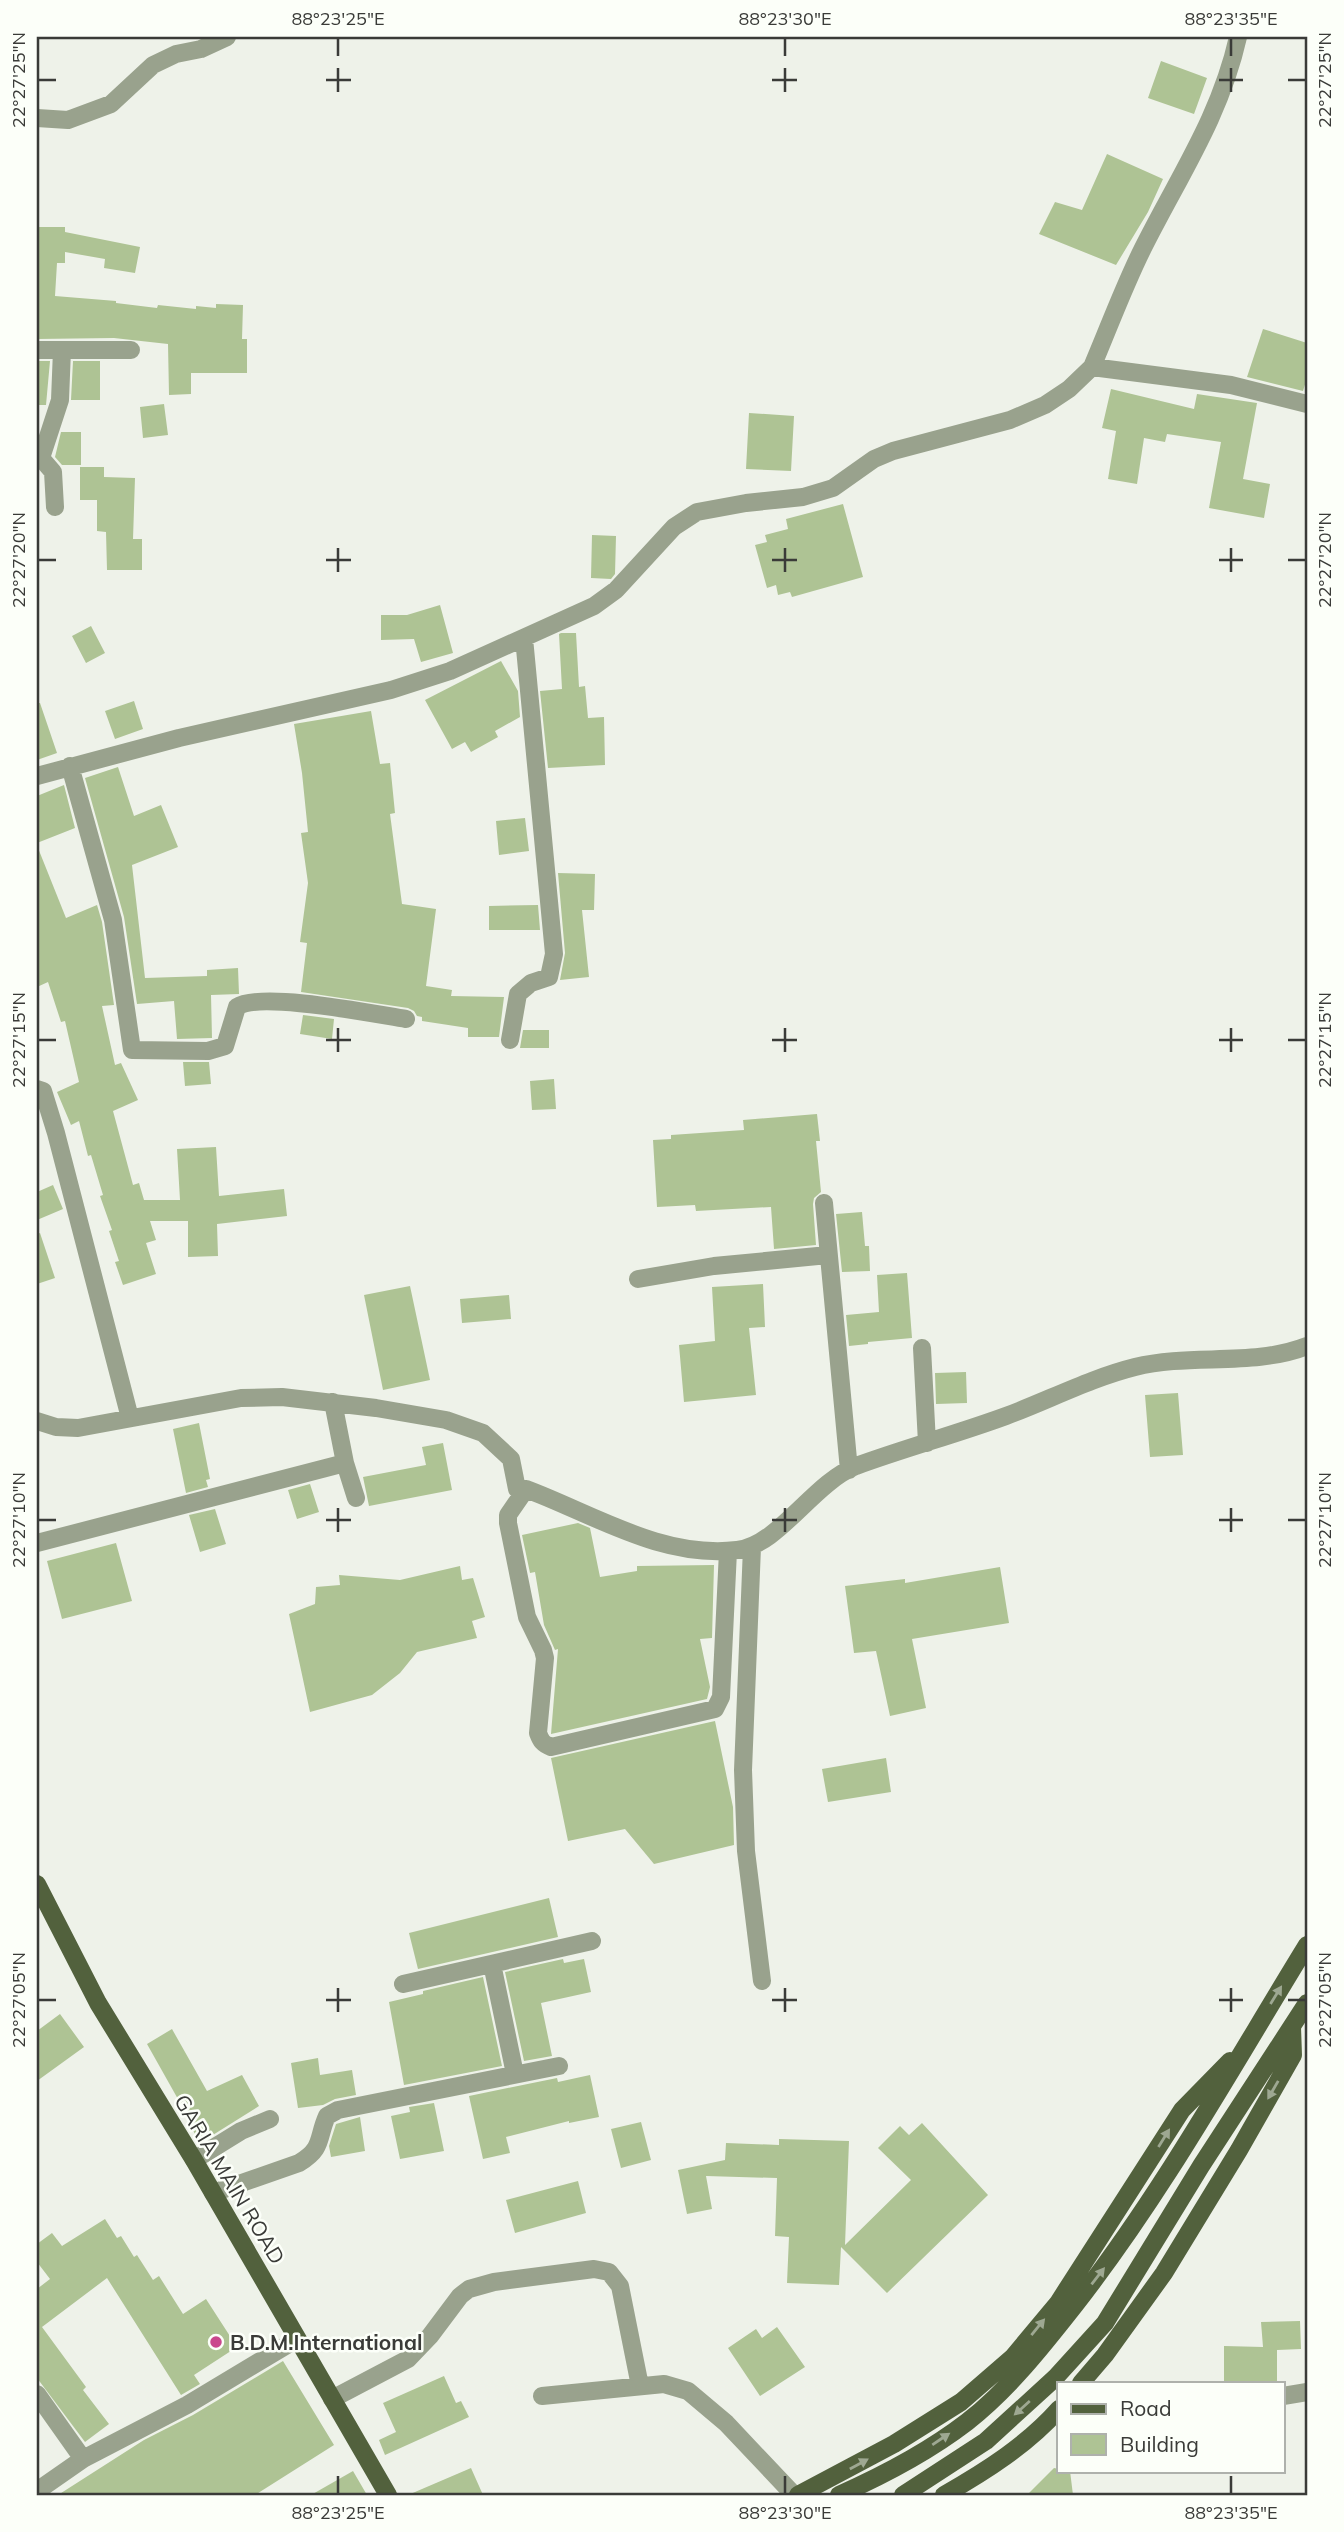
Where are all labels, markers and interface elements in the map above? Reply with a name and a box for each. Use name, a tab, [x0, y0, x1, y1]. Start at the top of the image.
text: 88°23'25"E	[291, 7, 385, 30]
text: 88°23'30"E	[738, 7, 832, 30]
text: 88°23'35"E	[1184, 7, 1278, 30]
text: 22°27'25"N	[7, 32, 30, 128]
text: 22°27'25"N	[1313, 32, 1336, 128]
text: 22°27'20"N	[7, 512, 30, 608]
text: 22°27'20"N	[1313, 512, 1336, 608]
text: 22°27'15"N	[7, 992, 30, 1088]
text: 22°27'15"N	[1313, 992, 1336, 1088]
text: 22°27'10"N	[7, 1472, 30, 1568]
text: 22°27'10"N	[1313, 1472, 1336, 1568]
text: 22°27'05"N	[7, 1952, 30, 2048]
text: 22°27'05"N	[1313, 1952, 1336, 2048]
one-way arrow	[1270, 1986, 1283, 2005]
one-way arrow	[1267, 2080, 1279, 2099]
street label: GARIA MAIN ROAD	[169, 2089, 291, 2269]
one-way arrow	[1158, 2128, 1171, 2148]
one-way arrow	[1090, 2267, 1105, 2285]
one-way arrow	[1030, 2318, 1046, 2336]
place label: B.D.M.International	[230, 2329, 422, 2355]
marker: B.D.M.International	[208, 2334, 224, 2350]
legend	[1057, 2382, 1284, 2472]
text: Road	[1120, 2395, 1171, 2421]
one-way arrow	[1014, 2400, 1031, 2416]
text: Building	[1120, 2431, 1199, 2457]
one-way arrow	[932, 2432, 950, 2446]
one-way arrow	[849, 2458, 868, 2470]
text: 88°23'25"E	[291, 2501, 385, 2524]
text: 88°23'30"E	[738, 2501, 832, 2524]
text: 88°23'35"E	[1184, 2501, 1278, 2524]

